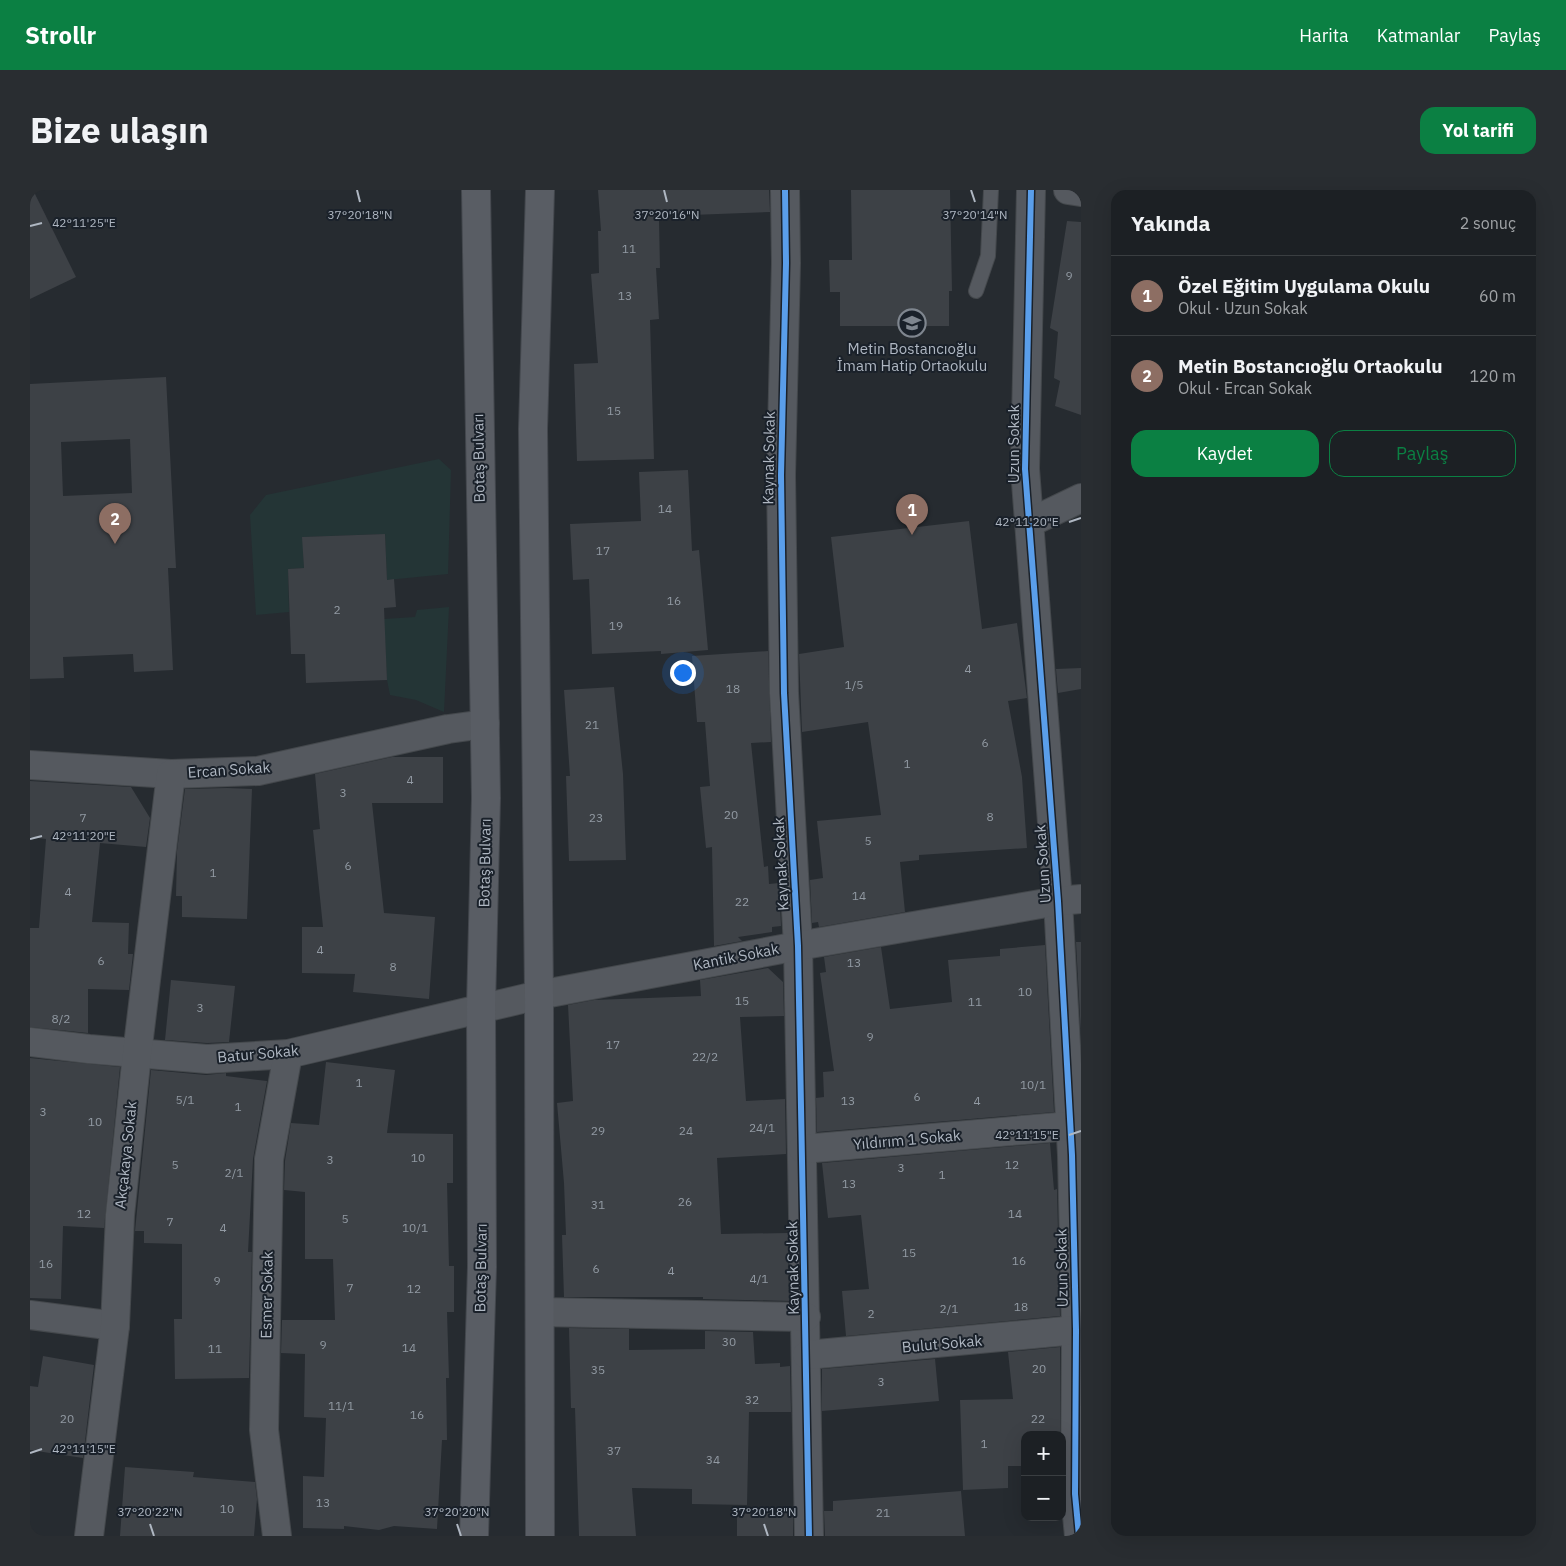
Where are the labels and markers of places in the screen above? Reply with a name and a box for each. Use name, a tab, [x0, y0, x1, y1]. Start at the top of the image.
school or university icon: Metin Bostancıoğlu İmam Hatip Ortaokulu	[897, 308, 927, 338]
place label: Metin Bostancıoğlu İmam Hatip Ortaokulu	[837, 339, 987, 375]
pin: 1	[896, 494, 928, 535]
pin: 2	[99, 503, 131, 544]

